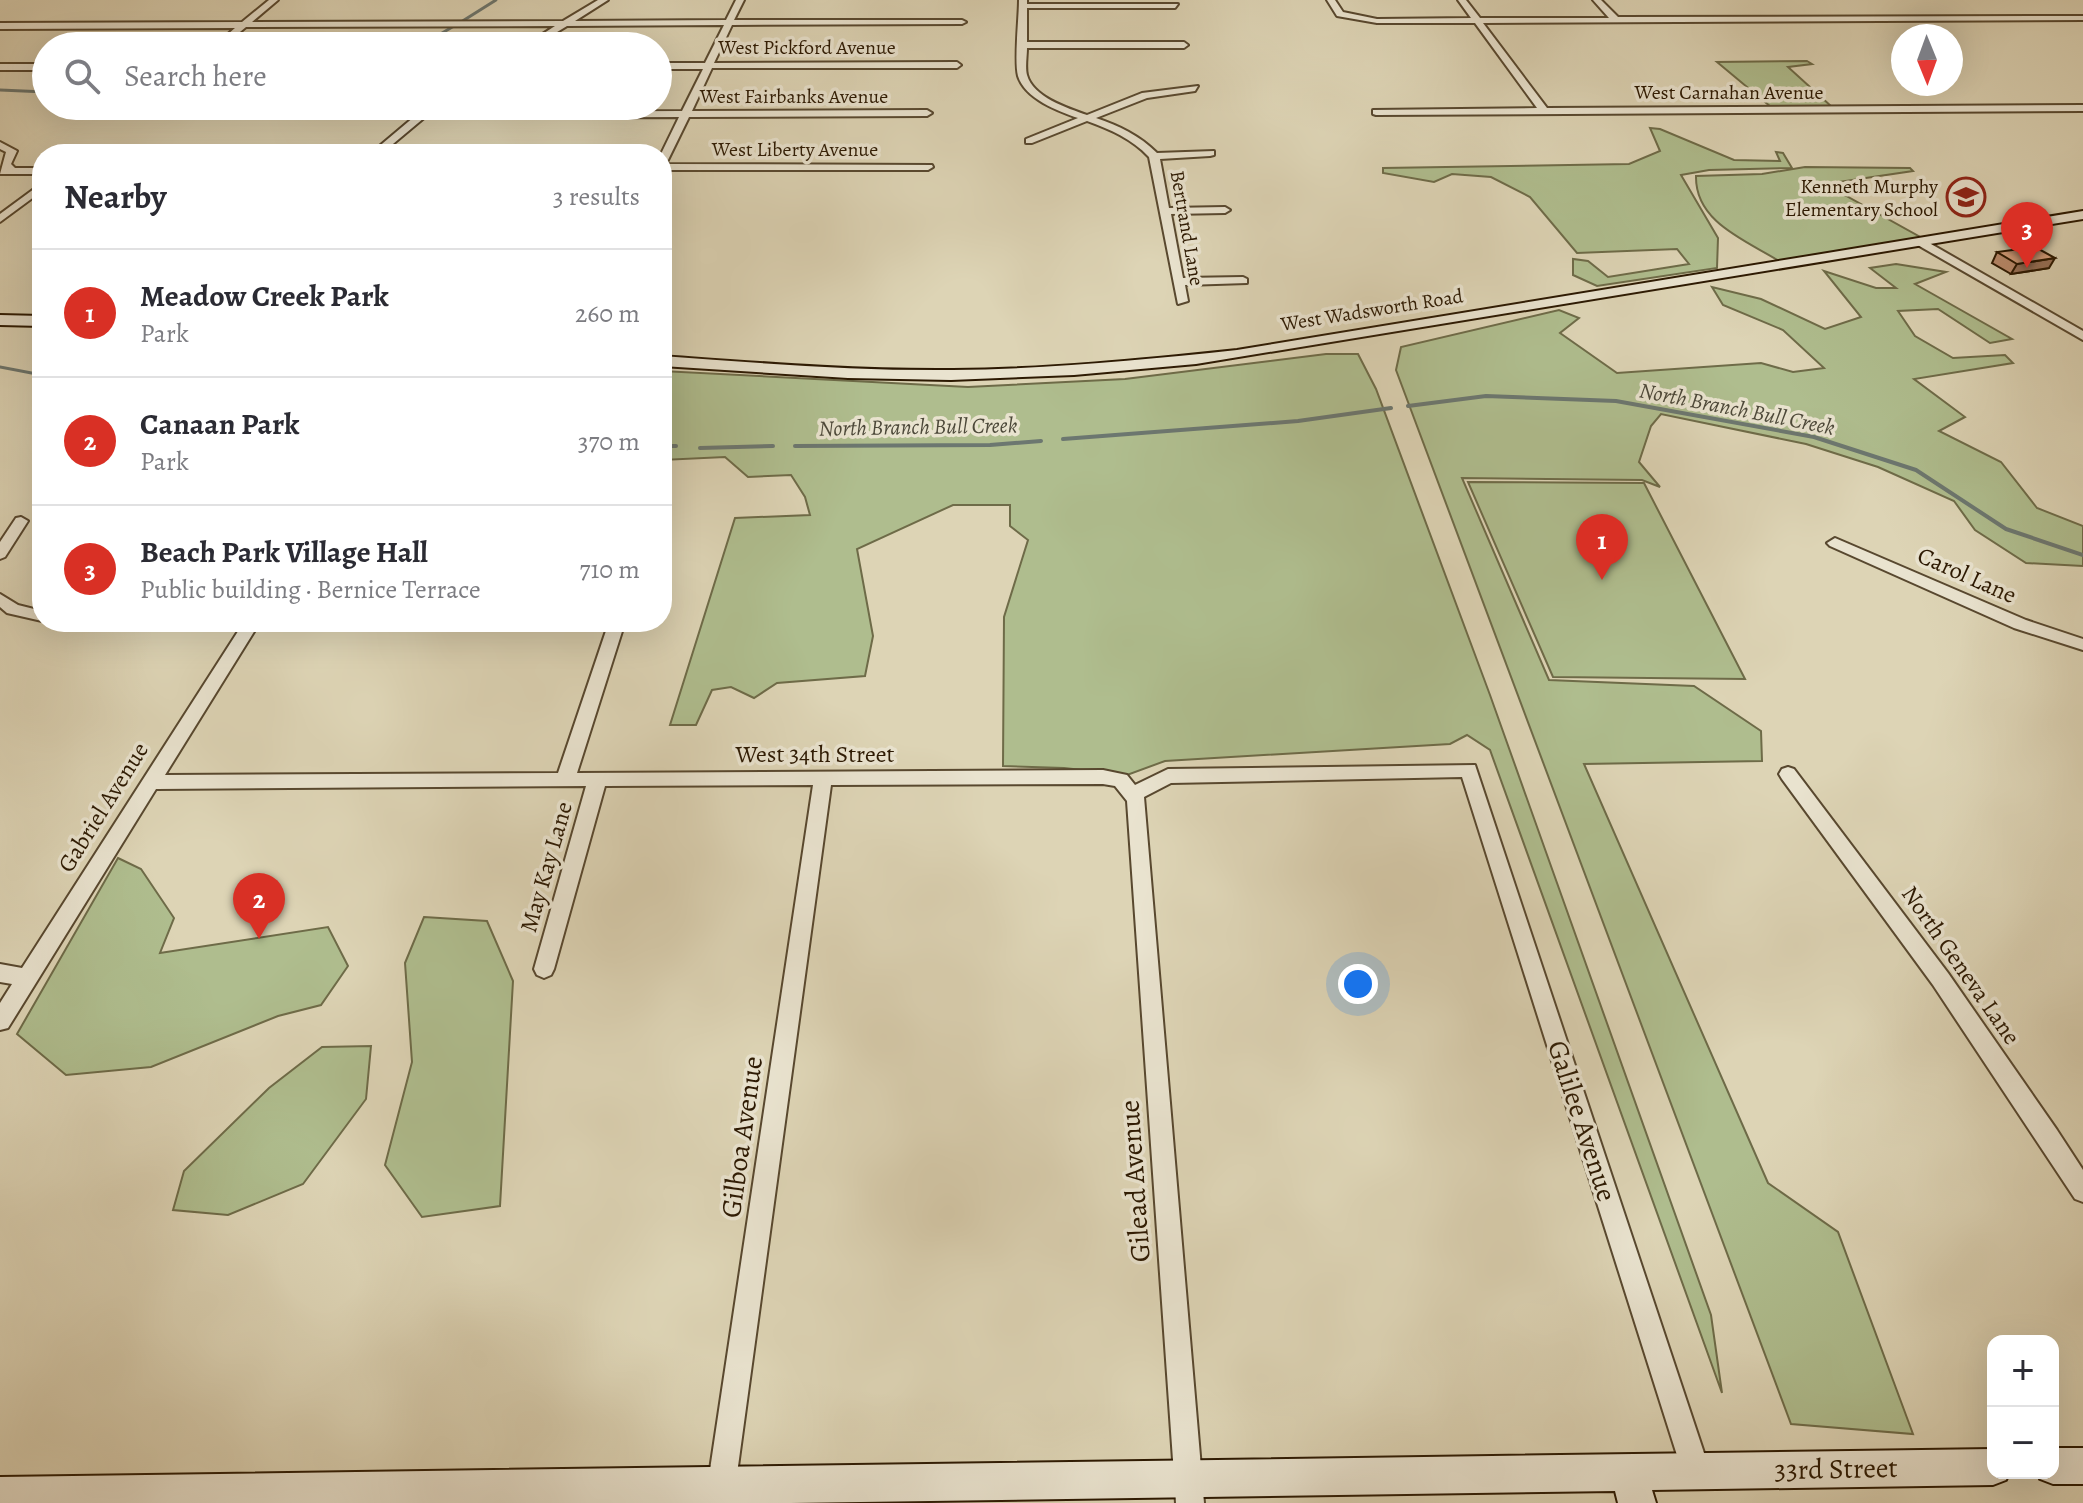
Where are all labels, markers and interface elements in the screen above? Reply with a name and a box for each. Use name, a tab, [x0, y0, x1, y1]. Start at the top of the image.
north arrow	[1891, 24, 1963, 96]
search box	[32, 32, 672, 120]
street label: West Pickford Avenue	[717, 34, 896, 61]
icon: search	[60, 54, 104, 98]
text: Search here	[124, 56, 267, 96]
street label: West Carnahan Avenue	[1634, 79, 1824, 106]
street label: West Fairbanks Avenue	[699, 83, 888, 110]
street label: West Liberty Avenue	[711, 136, 878, 163]
street label: Bertrand Lane	[1164, 168, 1210, 288]
text: Nearby	[64, 173, 167, 220]
place label: Kenneth Murphy Elementary School	[1785, 173, 1939, 223]
school or university icon: Kenneth Murphy Elementary School	[1945, 176, 1987, 218]
text: 3 results	[553, 179, 640, 214]
pin: 3	[2001, 202, 2053, 268]
text: Meadow Creek Park	[140, 276, 389, 316]
street label: West Wadsworth Road	[1278, 282, 1465, 338]
text: 1	[85, 296, 95, 331]
text: 260 m	[575, 296, 640, 331]
text: Park	[140, 316, 189, 351]
water label: North Branch Bull Creek	[1637, 375, 1838, 443]
text: Canaan Park	[140, 404, 300, 444]
water label: North Branch Bull Creek	[818, 410, 1018, 444]
text: 2	[84, 424, 96, 459]
text: 370 m	[578, 424, 640, 459]
text: Park	[140, 444, 189, 479]
pin: 1	[1576, 514, 1628, 580]
text: Beach Park Village Hall	[140, 532, 428, 572]
street label: Carol Lane	[1913, 539, 2021, 611]
text: 3	[84, 552, 96, 587]
text: 710 m	[580, 552, 640, 587]
text: Public building · Bernice Terrace	[140, 572, 481, 607]
street label: Gabriel Avenue	[50, 736, 156, 878]
street label: West 34th Street	[735, 738, 895, 770]
street label: May Kay Lane	[512, 798, 580, 936]
pin: 2	[233, 873, 285, 939]
street label: North Geneva Lane	[1894, 879, 2028, 1051]
your location	[1338, 964, 1378, 1004]
street label: Galilee Avenue	[1538, 1036, 1626, 1206]
street label: Gilboa Avenue	[712, 1054, 772, 1220]
street label: Gilead Avenue	[1110, 1099, 1160, 1263]
map controls	[1987, 1335, 2059, 1479]
button: +	[1987, 1335, 2059, 1407]
button: −	[1987, 1407, 2059, 1479]
street label: 33rd Street	[1774, 1449, 1898, 1489]

